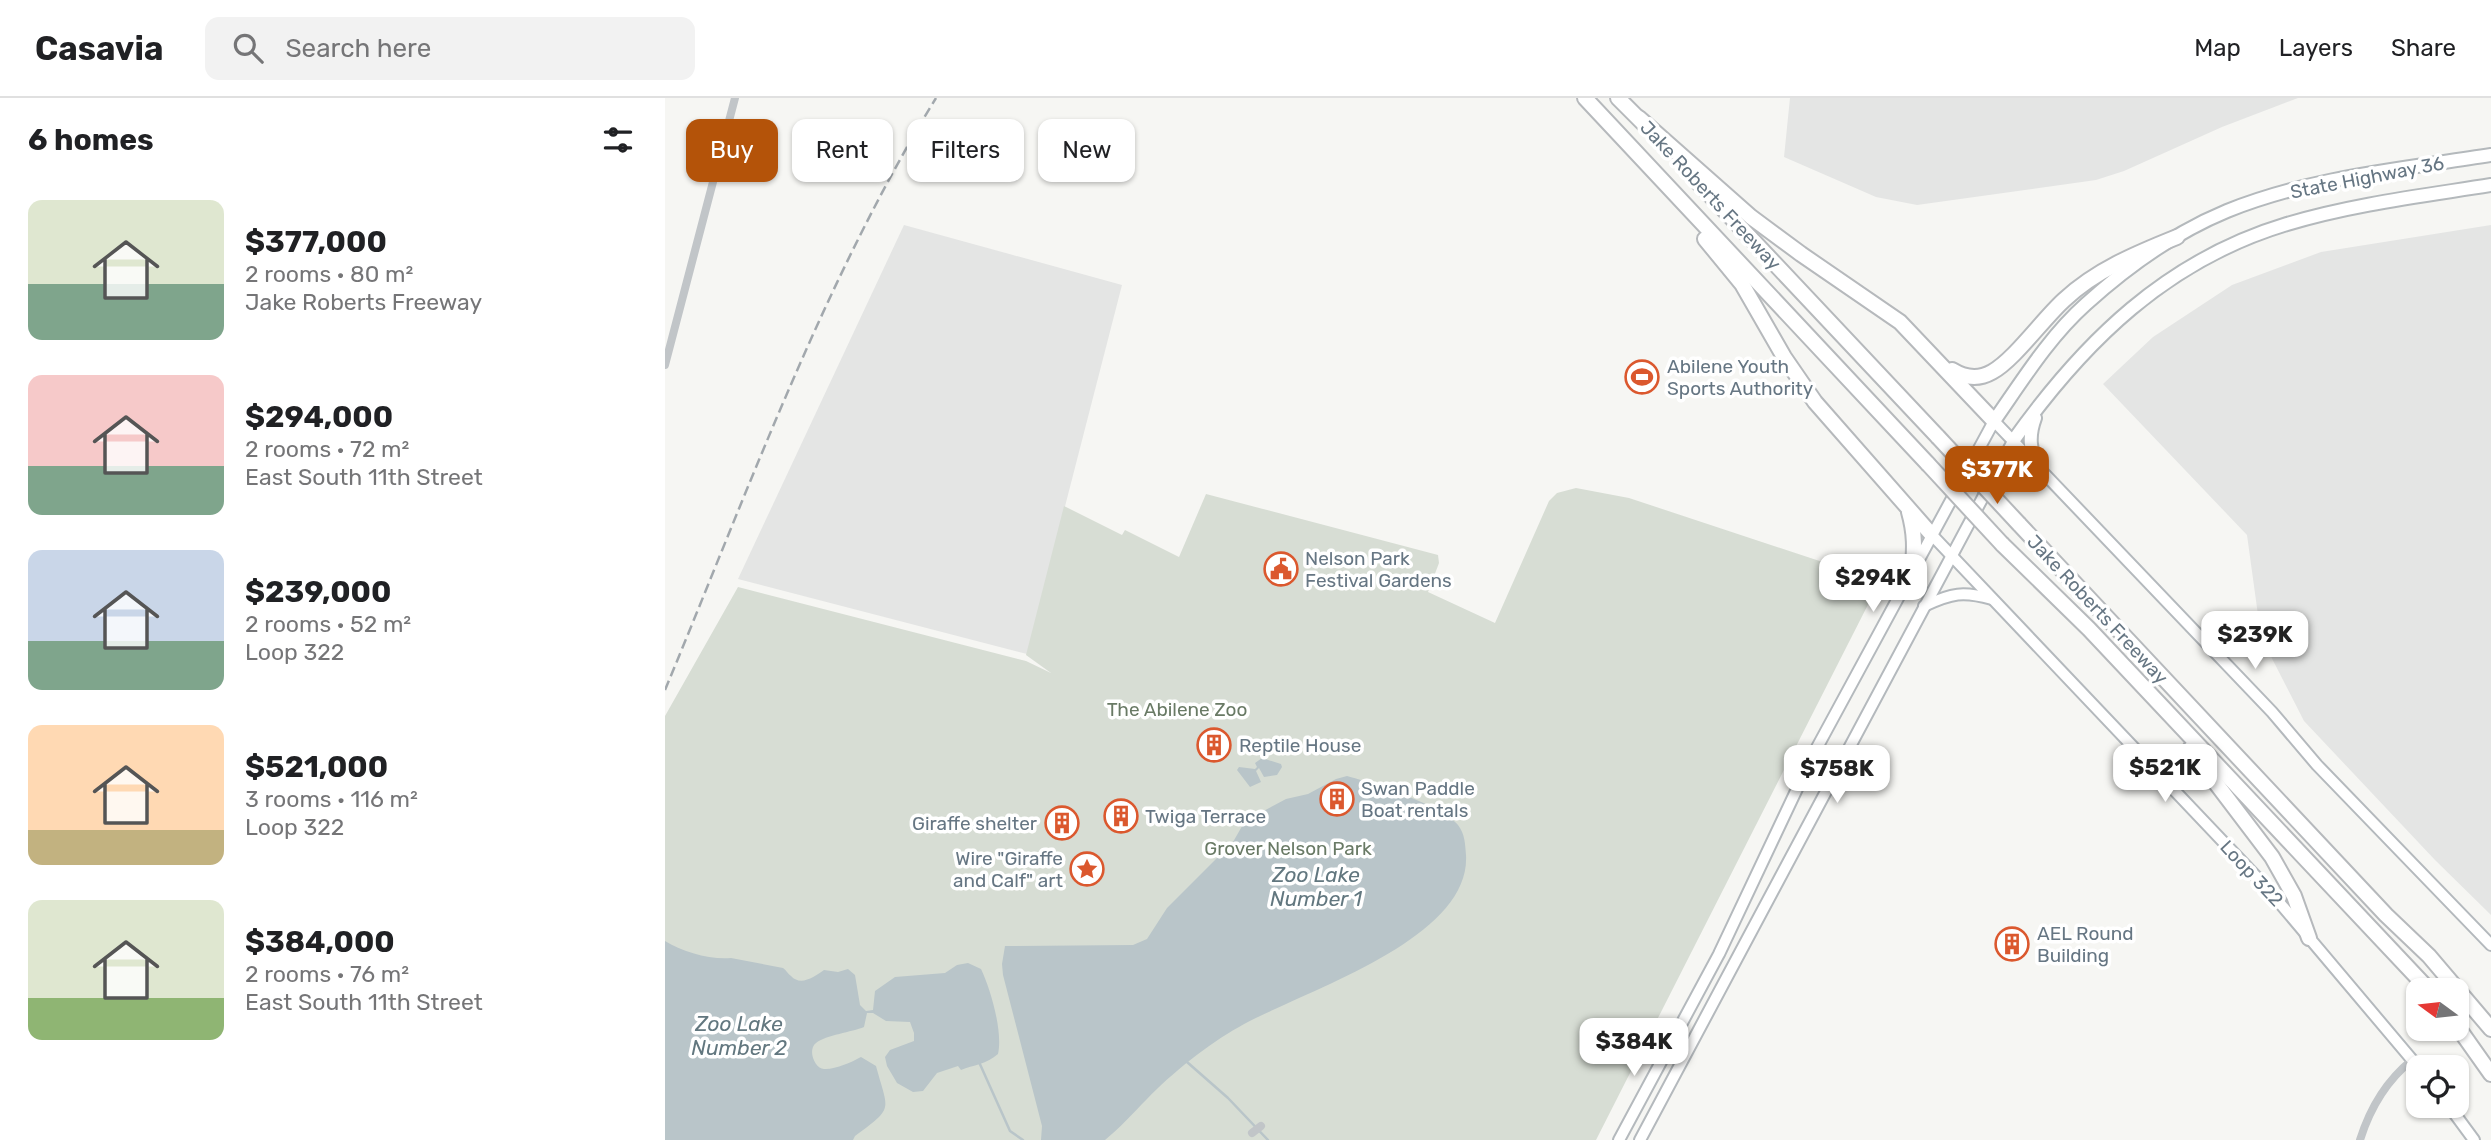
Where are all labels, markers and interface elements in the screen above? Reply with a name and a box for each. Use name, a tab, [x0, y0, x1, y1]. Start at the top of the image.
search box	[205, 17, 695, 80]
text: Casavia	[35, 29, 163, 68]
icon: search	[229, 29, 267, 67]
text: Search here	[285, 33, 431, 64]
text: Map	[2194, 34, 2241, 62]
text: Layers	[2279, 34, 2353, 62]
text: Share	[2391, 34, 2456, 62]
street label: Jake Roberts Freeway	[1635, 116, 1786, 275]
chip: Buy	[686, 119, 778, 182]
chip: Rent	[792, 119, 893, 182]
chip: Filters	[907, 119, 1024, 182]
chip: New	[1038, 119, 1135, 182]
icon: filters	[599, 121, 637, 159]
text: 6 homes	[28, 122, 154, 158]
street label: State Highway 36	[2288, 151, 2446, 204]
text: $377,000	[245, 224, 387, 260]
icon: home	[84, 228, 168, 312]
text: 2 rooms · 80 m²	[245, 260, 413, 288]
text: Jake Roberts Freeway	[245, 288, 482, 316]
place label: Abilene Youth Sports Authority	[1667, 355, 1813, 400]
sports icon: Abilene Youth Sports Authority	[1623, 358, 1661, 396]
text: $294,000	[245, 399, 393, 435]
icon: home	[84, 403, 168, 487]
text: 2 rooms · 72 m²	[245, 435, 409, 463]
pin: $377K	[1948, 446, 2046, 506]
text: $377K	[1961, 455, 2033, 483]
text: East South 11th Street	[245, 463, 483, 491]
street label: Jake Roberts Freeway	[2022, 530, 2173, 689]
place label: Nelson Park Festival Gardens	[1305, 547, 1452, 592]
public building icon: Nelson Park Festival Gardens	[1262, 550, 1300, 588]
pin: $294K	[1824, 554, 1922, 614]
text: $294K	[1835, 563, 1911, 591]
text: $239,000	[245, 574, 391, 610]
icon: home	[84, 578, 168, 662]
text: 2 rooms · 52 m²	[245, 610, 411, 638]
pin: $239K	[2206, 612, 2304, 671]
text: $239K	[2217, 620, 2293, 648]
text: Loop 322	[245, 638, 344, 666]
park label: The Abilene Zoo	[1107, 698, 1247, 721]
building icon: Reptile House	[1195, 726, 1233, 764]
place label: Reptile House	[1239, 734, 1361, 757]
pin: $521K	[2116, 744, 2214, 804]
pin: $758K	[1788, 746, 1886, 805]
text: $521,000	[245, 749, 388, 785]
icon: home	[84, 753, 168, 837]
text: $521K	[2129, 753, 2201, 781]
text: $758K	[1800, 754, 1874, 782]
place label: Swan Paddle Boat rentals	[1361, 777, 1475, 822]
building icon: Swan Paddle Boat rentals	[1318, 780, 1356, 818]
text: 3 rooms · 116 m²	[245, 785, 418, 813]
building icon: Twiga Terrace	[1102, 797, 1140, 835]
building icon: Giraffe shelter	[1043, 804, 1081, 842]
place label: Twiga Terrace	[1145, 805, 1266, 828]
place label: Giraffe shelter	[912, 812, 1038, 835]
text: Loop 322	[245, 813, 344, 841]
street label: Loop 322	[2215, 836, 2288, 911]
park label: Grover Nelson Park	[1204, 837, 1372, 860]
place label: Wire "Giraffe and Calf" art	[953, 847, 1064, 892]
place icon: Wire "Giraffe and Calf" art	[1068, 850, 1106, 888]
water label: Zoo Lake Number 1	[1270, 862, 1363, 911]
place label: AEL Round Building	[2037, 922, 2134, 967]
text: $384,000	[245, 924, 395, 960]
building icon: AEL Round Building	[1993, 925, 2031, 963]
icon: home	[84, 928, 168, 1012]
text: 2 rooms · 76 m²	[245, 960, 409, 988]
north arrow	[2406, 978, 2469, 1041]
map controls	[2406, 978, 2469, 1118]
text: East South 11th Street	[245, 988, 483, 1016]
water label: Zoo Lake Number 2	[691, 1011, 787, 1060]
pin: $384K	[1585, 1018, 1683, 1078]
text: $384K	[1595, 1027, 1673, 1055]
button: locate	[2406, 1055, 2469, 1118]

